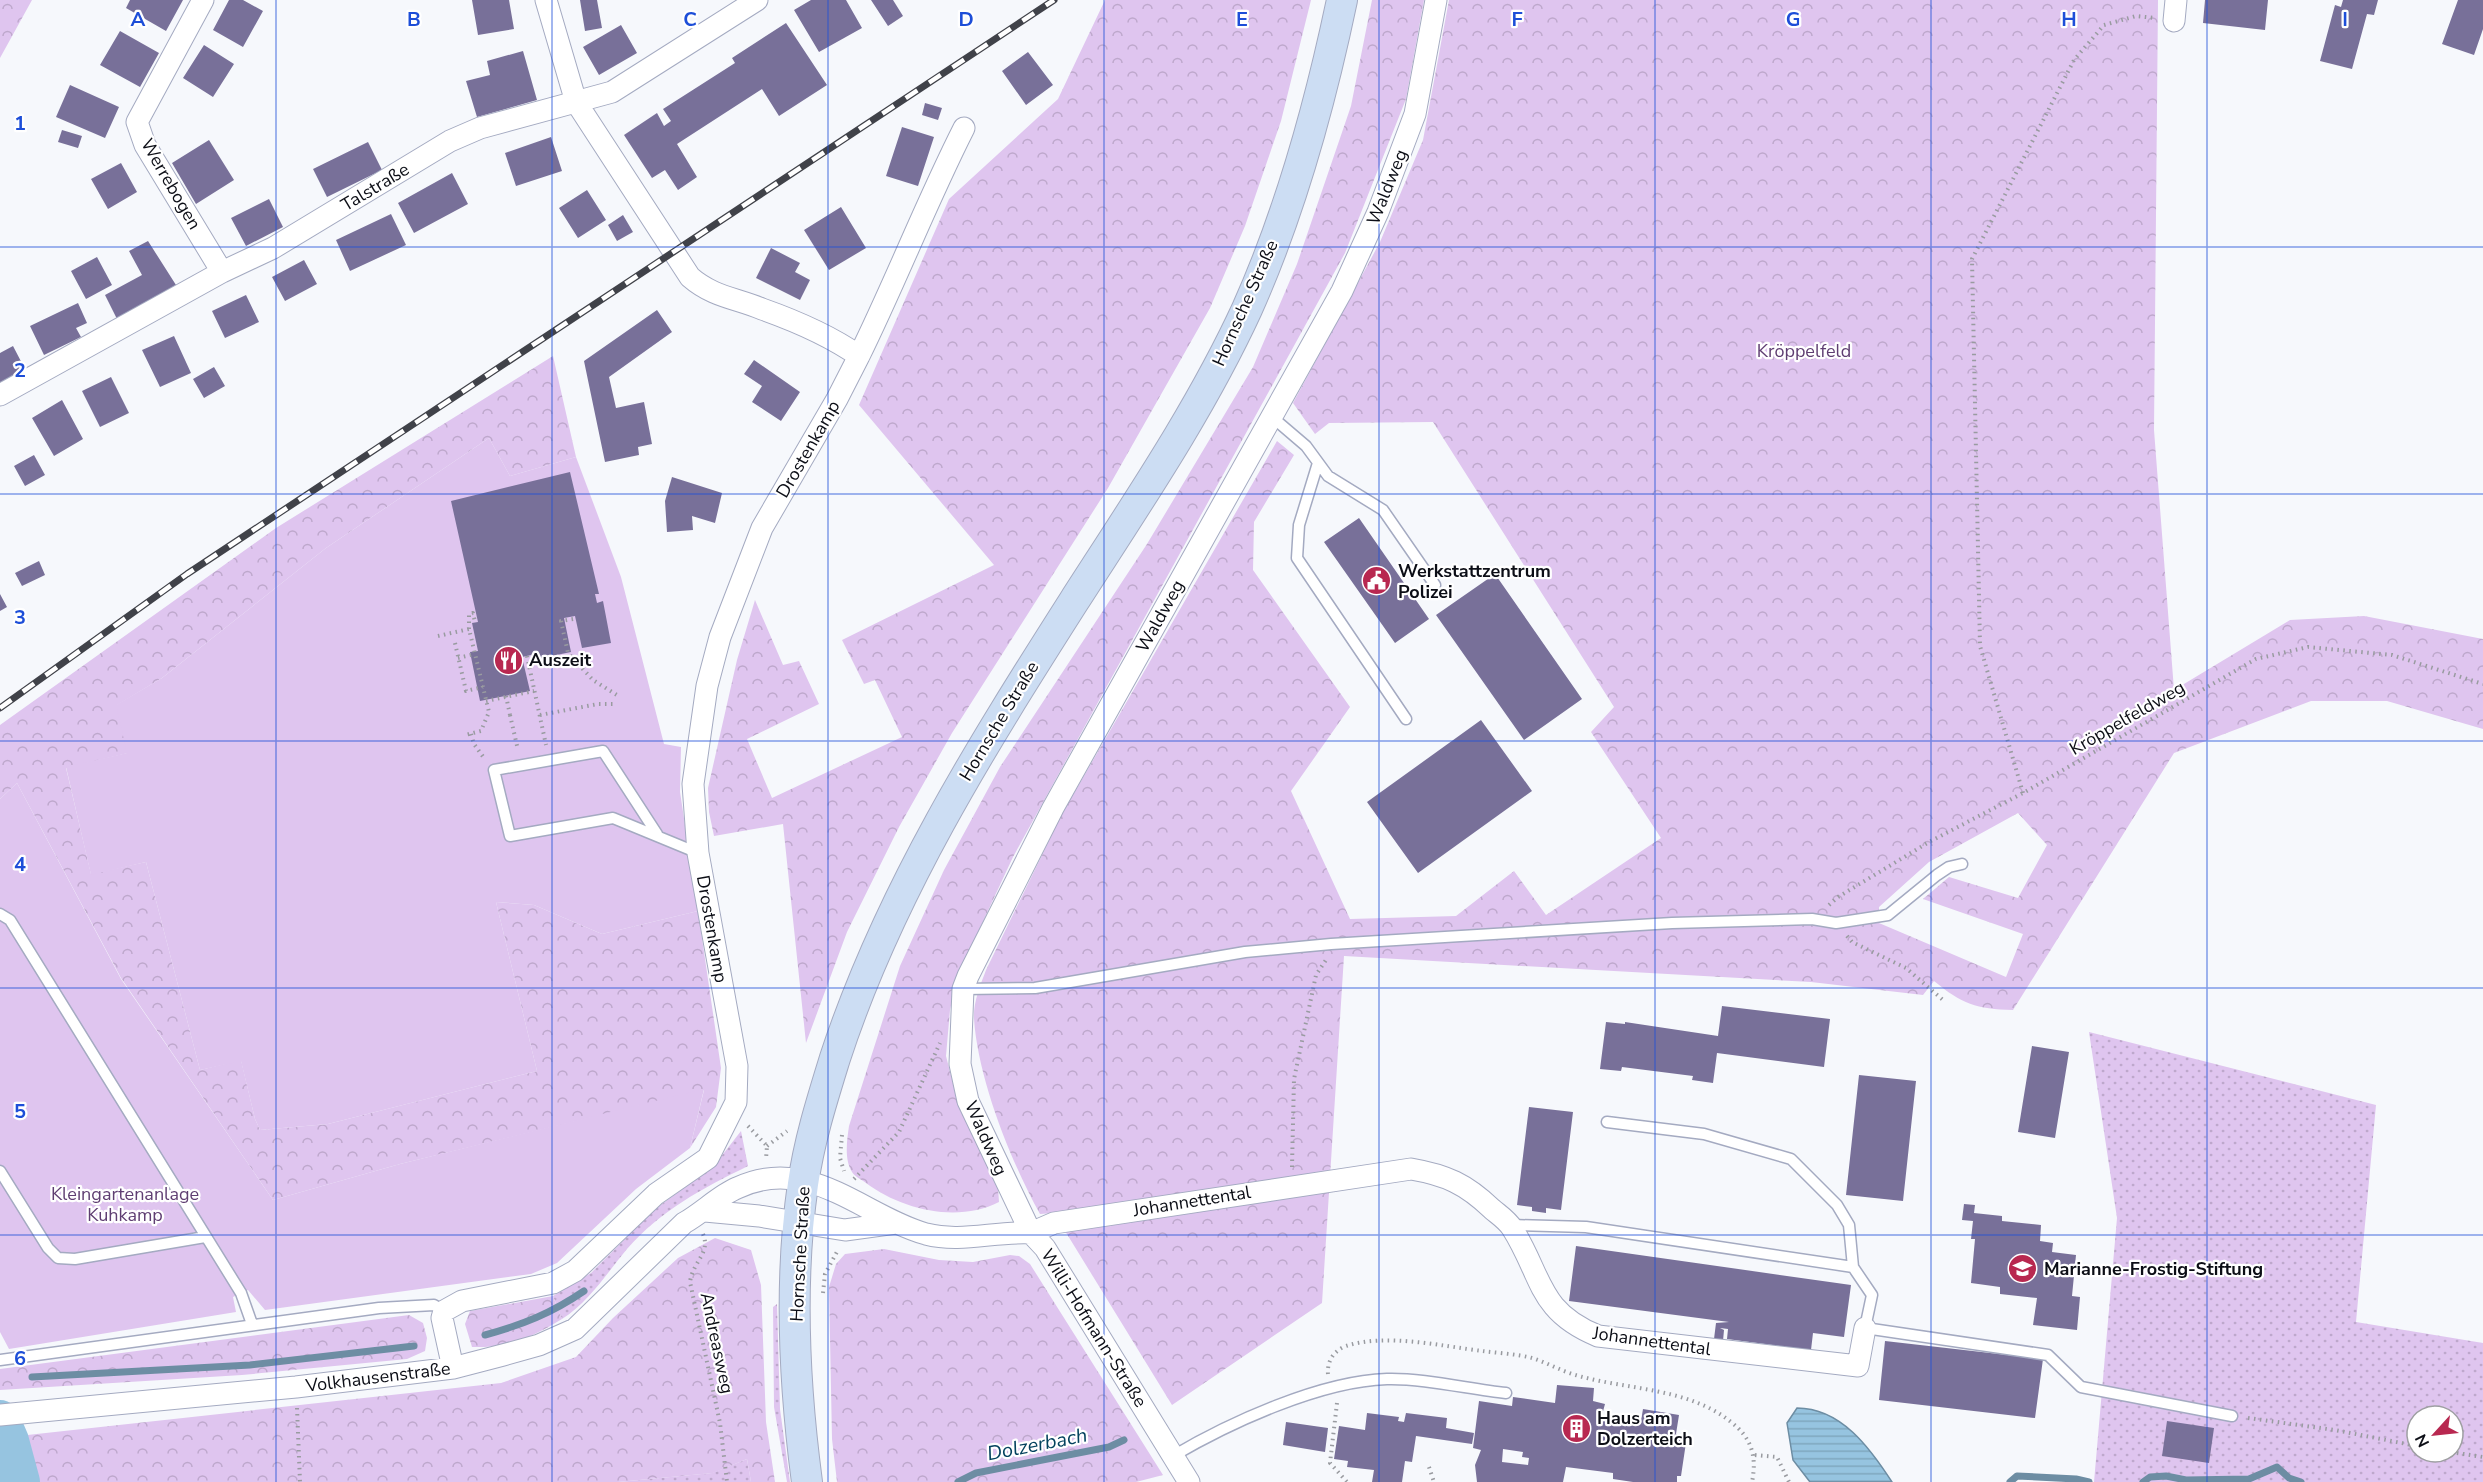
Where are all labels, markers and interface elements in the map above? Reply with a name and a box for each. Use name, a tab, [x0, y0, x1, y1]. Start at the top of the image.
text: A	[131, 6, 146, 33]
text: B	[407, 6, 421, 33]
text: C	[683, 6, 697, 33]
text: D	[958, 6, 974, 33]
text: E	[1236, 6, 1248, 33]
text: F	[1511, 6, 1523, 33]
text: G	[1786, 6, 1800, 33]
text: H	[2061, 6, 2077, 33]
text: I	[2342, 6, 2348, 33]
text: 1	[14, 110, 26, 137]
street label: Werrebogen	[135, 134, 207, 234]
street label: Waldweg	[1361, 146, 1413, 228]
street label: Talstraße	[336, 157, 414, 217]
street label: Hornsche Straße	[1206, 236, 1284, 370]
park label: Kröppelfeld	[1757, 339, 1851, 363]
text: 2	[14, 357, 26, 384]
street label: Drostenkamp	[770, 396, 846, 502]
place label: Werkstattzentrum Polizei	[1398, 559, 1551, 604]
public building icon: Werkstattzentrum Polizei	[1361, 565, 1393, 597]
street label: Waldweg	[1130, 576, 1190, 656]
text: 3	[14, 604, 26, 631]
restaurant icon: Auszeit	[492, 644, 524, 676]
place label: Auszeit	[529, 648, 591, 672]
street label: Hornsche Straße	[954, 657, 1044, 785]
street label: Kröppelfeldweg	[2065, 675, 2189, 761]
text: 4	[14, 851, 26, 878]
street label: Drostenkamp	[691, 873, 733, 985]
street label: Waldweg	[959, 1097, 1013, 1179]
text: 5	[14, 1098, 26, 1125]
street label: Johannettental	[1130, 1180, 1253, 1222]
park label: Kleingartenanlage Kuhkamp	[51, 1182, 199, 1227]
street label: Hornsche Straße	[784, 1186, 816, 1322]
street label: Willi-Hofmann-Straße	[1035, 1244, 1153, 1412]
school or university icon: Marianne-Frostig-Stiftung	[2007, 1253, 2039, 1285]
place label: Marianne-Frostig-Stiftung	[2044, 1257, 2263, 1281]
street label: Andreasweg	[695, 1290, 739, 1396]
street label: Johannettental	[1590, 1321, 1713, 1361]
text: 6	[14, 1345, 26, 1372]
street label: Volkhausenstraße	[303, 1356, 452, 1398]
north arrow	[2405, 1404, 2465, 1464]
place label: Haus am Dolzerteich	[1597, 1406, 1693, 1451]
building icon: Haus am Dolzerteich	[1560, 1412, 1592, 1444]
water label: Dolzerbach	[985, 1422, 1090, 1467]
text: N	[2410, 1430, 2435, 1451]

